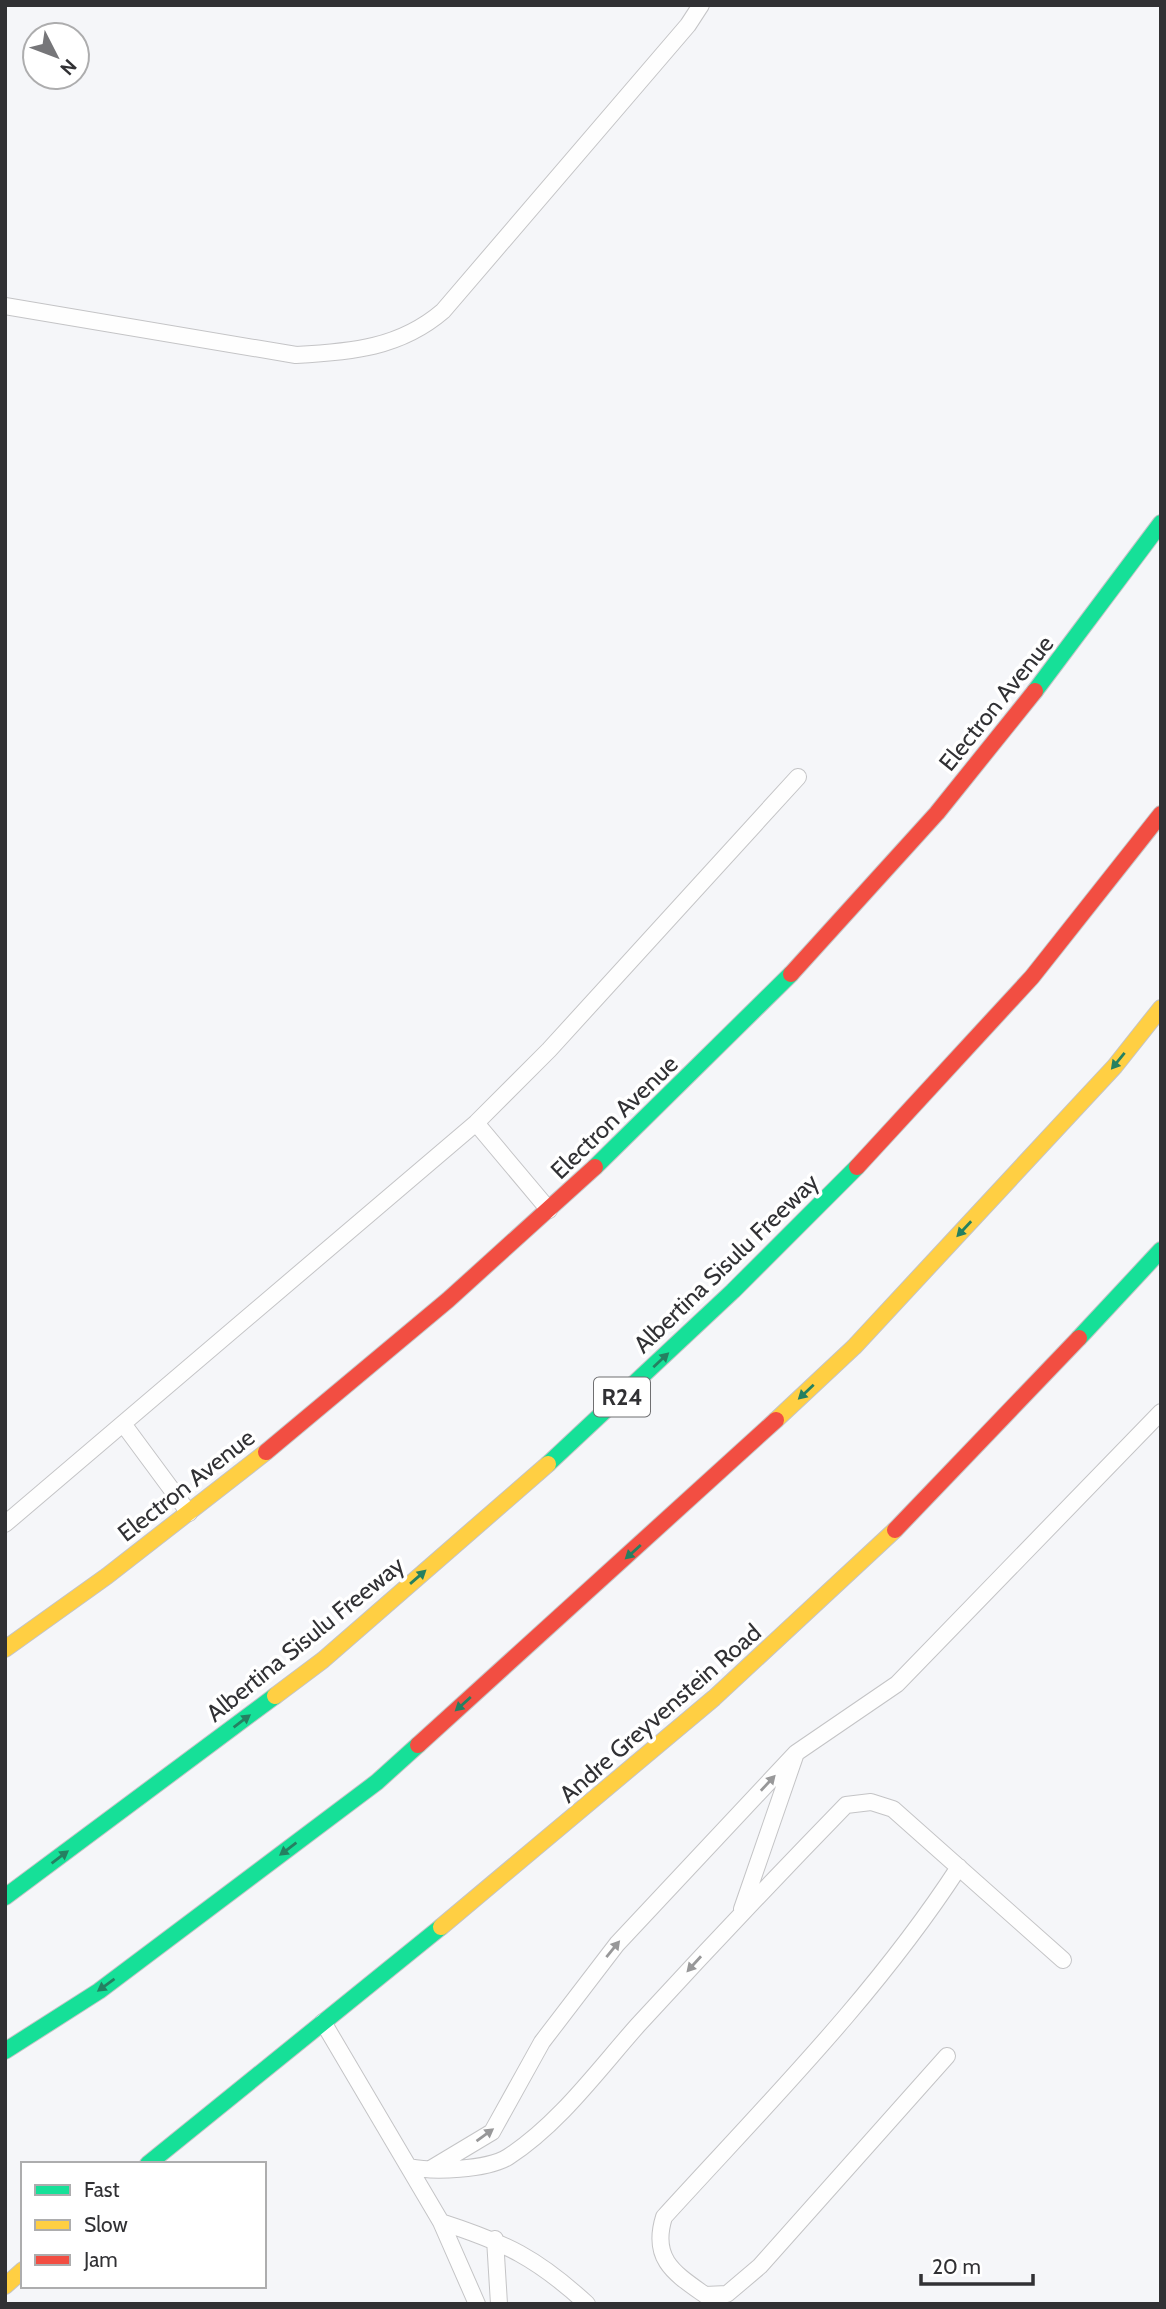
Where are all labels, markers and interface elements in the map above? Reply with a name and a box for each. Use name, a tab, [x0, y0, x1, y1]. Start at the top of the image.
north arrow	[21, 21, 91, 91]
text: N	[55, 54, 81, 80]
street label: Electron Avenue	[933, 630, 1059, 776]
street label: Electron Avenue	[544, 1049, 684, 1185]
one-way arrow	[1111, 1052, 1126, 1070]
street label: Albertina Sisulu Freeway	[627, 1167, 825, 1359]
one-way arrow	[957, 1220, 973, 1237]
one-way arrow	[652, 1352, 669, 1368]
road number: R24	[594, 1378, 650, 1416]
one-way arrow	[798, 1383, 815, 1399]
street label: Electron Avenue	[112, 1423, 260, 1547]
one-way arrow	[624, 1544, 641, 1559]
street label: Albertina Sisulu Freeway	[200, 1550, 410, 1728]
one-way arrow	[410, 1570, 427, 1585]
street label: Andre Greyvenstein Road	[553, 1618, 767, 1808]
one-way arrow	[454, 1696, 472, 1712]
one-way arrow	[233, 1713, 251, 1728]
one-way arrow	[760, 1775, 776, 1792]
one-way arrow	[279, 1841, 297, 1855]
one-way arrow	[51, 1850, 69, 1865]
one-way arrow	[606, 1941, 621, 1959]
one-way arrow	[687, 1956, 702, 1973]
one-way arrow	[97, 1978, 115, 1992]
one-way arrow	[475, 2128, 494, 2142]
legend	[21, 2162, 266, 2288]
text: Fast	[84, 2177, 120, 2202]
text: Slow	[84, 2212, 128, 2237]
scale bar	[921, 2242, 1033, 2286]
text: Jam	[83, 2247, 118, 2272]
text: 20 m	[932, 2254, 981, 2279]

